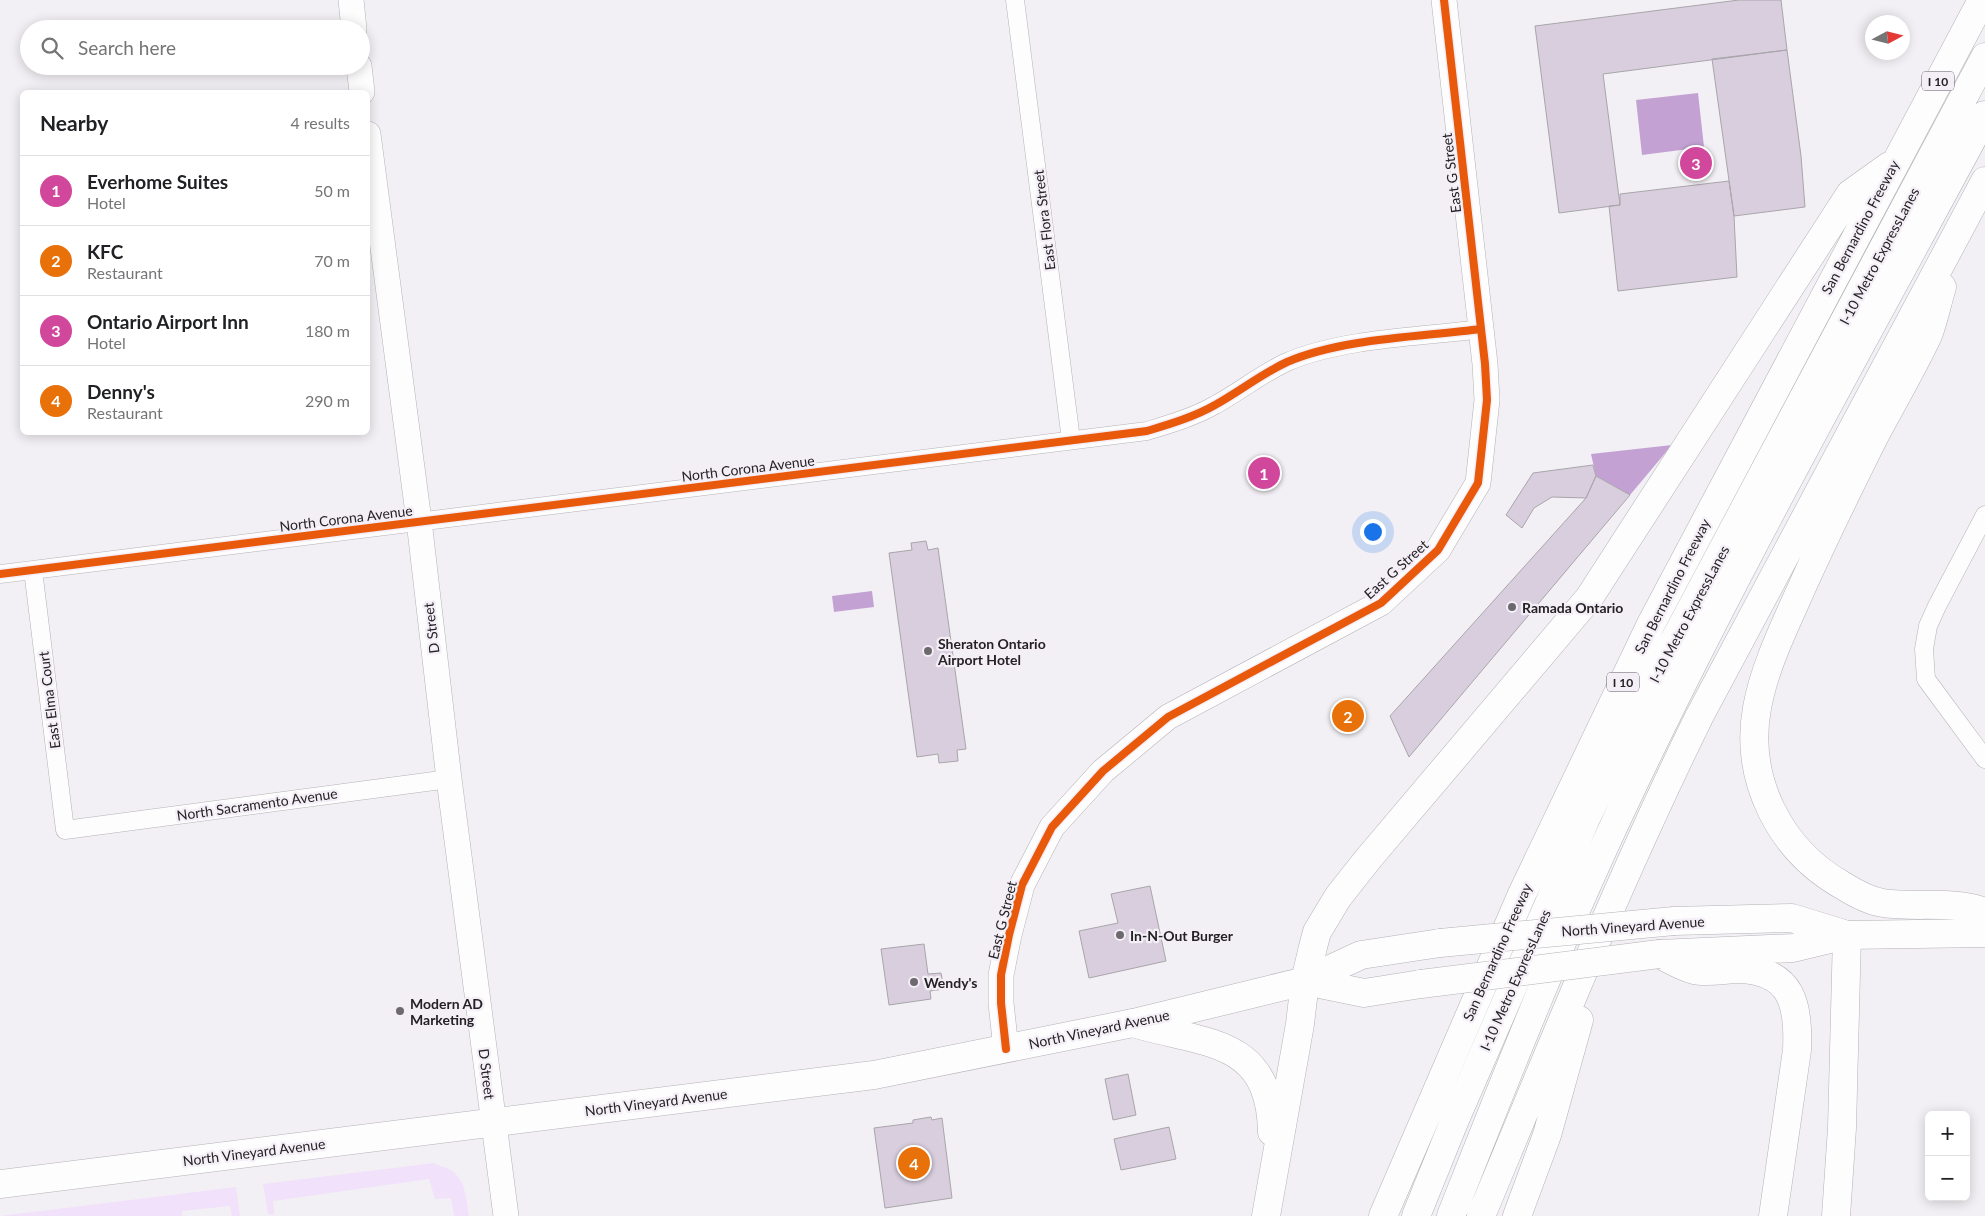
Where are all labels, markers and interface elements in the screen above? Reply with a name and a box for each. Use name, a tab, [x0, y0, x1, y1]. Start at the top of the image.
north arrow	[1865, 15, 1910, 60]
search box	[20, 20, 370, 75]
icon: search	[38, 34, 66, 62]
text: Search here	[78, 36, 176, 59]
road number: I 10	[1922, 72, 1954, 90]
text: Nearby	[40, 110, 108, 135]
text: 4 results	[290, 113, 350, 132]
street label: East G Street	[1438, 132, 1464, 214]
pin: 3	[1680, 144, 1712, 182]
street label: San Bernardino Freeway	[1817, 156, 1903, 297]
street label: East Flora Street	[1029, 169, 1059, 271]
text: Everhome Suites	[87, 170, 228, 193]
text: 1	[51, 181, 61, 200]
text: 50 m	[314, 181, 350, 200]
street label: I-10 Metro ExpressLanes	[1836, 185, 1922, 327]
text: Hotel	[87, 193, 126, 212]
text: KFC	[87, 240, 123, 263]
text: 2	[51, 251, 61, 270]
text: 70 m	[314, 251, 350, 270]
text: Restaurant	[87, 263, 163, 282]
text: Ontario Airport Inn	[87, 310, 249, 333]
text: 3	[51, 321, 61, 340]
text: 180 m	[305, 321, 350, 340]
text: Hotel	[87, 333, 126, 352]
text: Denny's	[87, 380, 155, 403]
text: 4	[51, 391, 61, 410]
text: 290 m	[305, 391, 350, 410]
text: Restaurant	[87, 403, 163, 422]
street label: North Corona Avenue	[680, 451, 816, 485]
pin: 1	[1248, 454, 1280, 492]
street label: North Corona Avenue	[278, 501, 414, 535]
street label: San Bernardino Freeway	[1631, 515, 1714, 656]
your location	[1360, 519, 1386, 545]
street label: East G Street	[1360, 536, 1432, 602]
street label: I-10 Metro ExpressLanes	[1646, 543, 1732, 685]
place label: Ramada Ontario	[1522, 599, 1623, 616]
marker: Ramada Ontario	[1506, 601, 1518, 613]
street label: D Street	[419, 602, 443, 654]
place label: Sheraton Ontario Airport Hotel	[937, 635, 1046, 668]
marker: Sheraton Ontario Airport Hotel	[922, 645, 934, 657]
street label: East Elma Court	[35, 650, 63, 750]
road number: I 10	[1607, 672, 1639, 692]
pin: 2	[1332, 697, 1364, 735]
street label: North Sacramento Avenue	[176, 784, 338, 824]
street label: East G Street	[984, 879, 1020, 961]
street label: San Bernardino Freeway	[1459, 880, 1535, 1024]
street label: I-10 Metro ExpressLanes	[1476, 907, 1554, 1053]
street label: North Vineyard Avenue	[1561, 913, 1705, 939]
place label: In-N-Out Burger	[1130, 927, 1234, 944]
marker: In-N-Out Burger	[1114, 929, 1126, 941]
place label: Wendy's	[924, 974, 978, 991]
marker: Wendy's	[908, 976, 920, 988]
place label: Modern AD Marketing	[410, 995, 483, 1028]
marker: Modern AD Marketing	[394, 1005, 406, 1017]
street label: North Vineyard Avenue	[1027, 1006, 1171, 1052]
street label: D Street	[475, 1048, 499, 1100]
street label: North Vineyard Avenue	[584, 1085, 728, 1119]
map controls	[1925, 1111, 1970, 1201]
button: +	[1925, 1111, 1970, 1156]
street label: North Vineyard Avenue	[182, 1135, 326, 1169]
pin: 4	[898, 1144, 930, 1182]
button: −	[1925, 1156, 1970, 1201]

